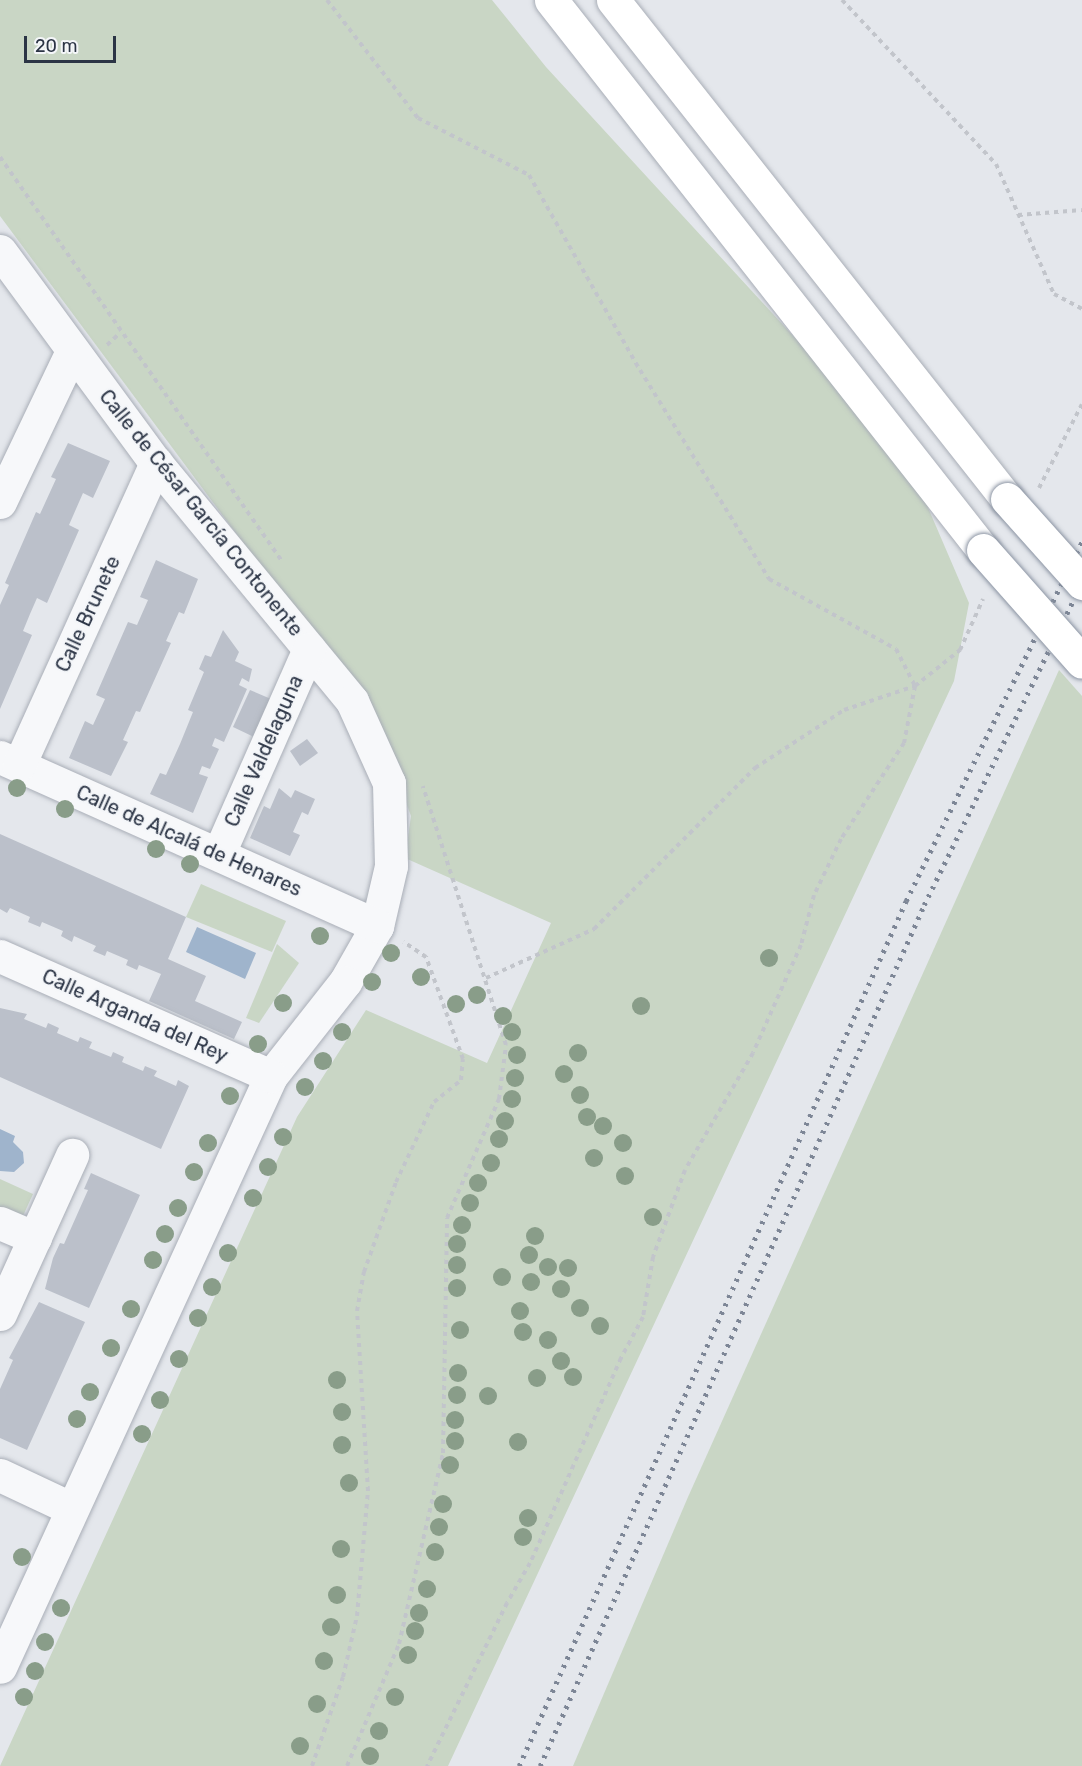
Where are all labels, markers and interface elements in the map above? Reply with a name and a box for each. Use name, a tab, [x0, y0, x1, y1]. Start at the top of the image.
scale bar	[27, 24, 118, 62]
text: 20 m	[35, 35, 77, 57]
street label: Calle de César García Contonente	[94, 385, 308, 641]
street label: Calle Brunete	[51, 552, 125, 676]
street label: Calle Valdelaguna	[220, 671, 308, 831]
street label: Calle de Alcalá de Henares	[72, 780, 306, 902]
street label: Calle Arganda del Rey	[38, 964, 232, 1068]

